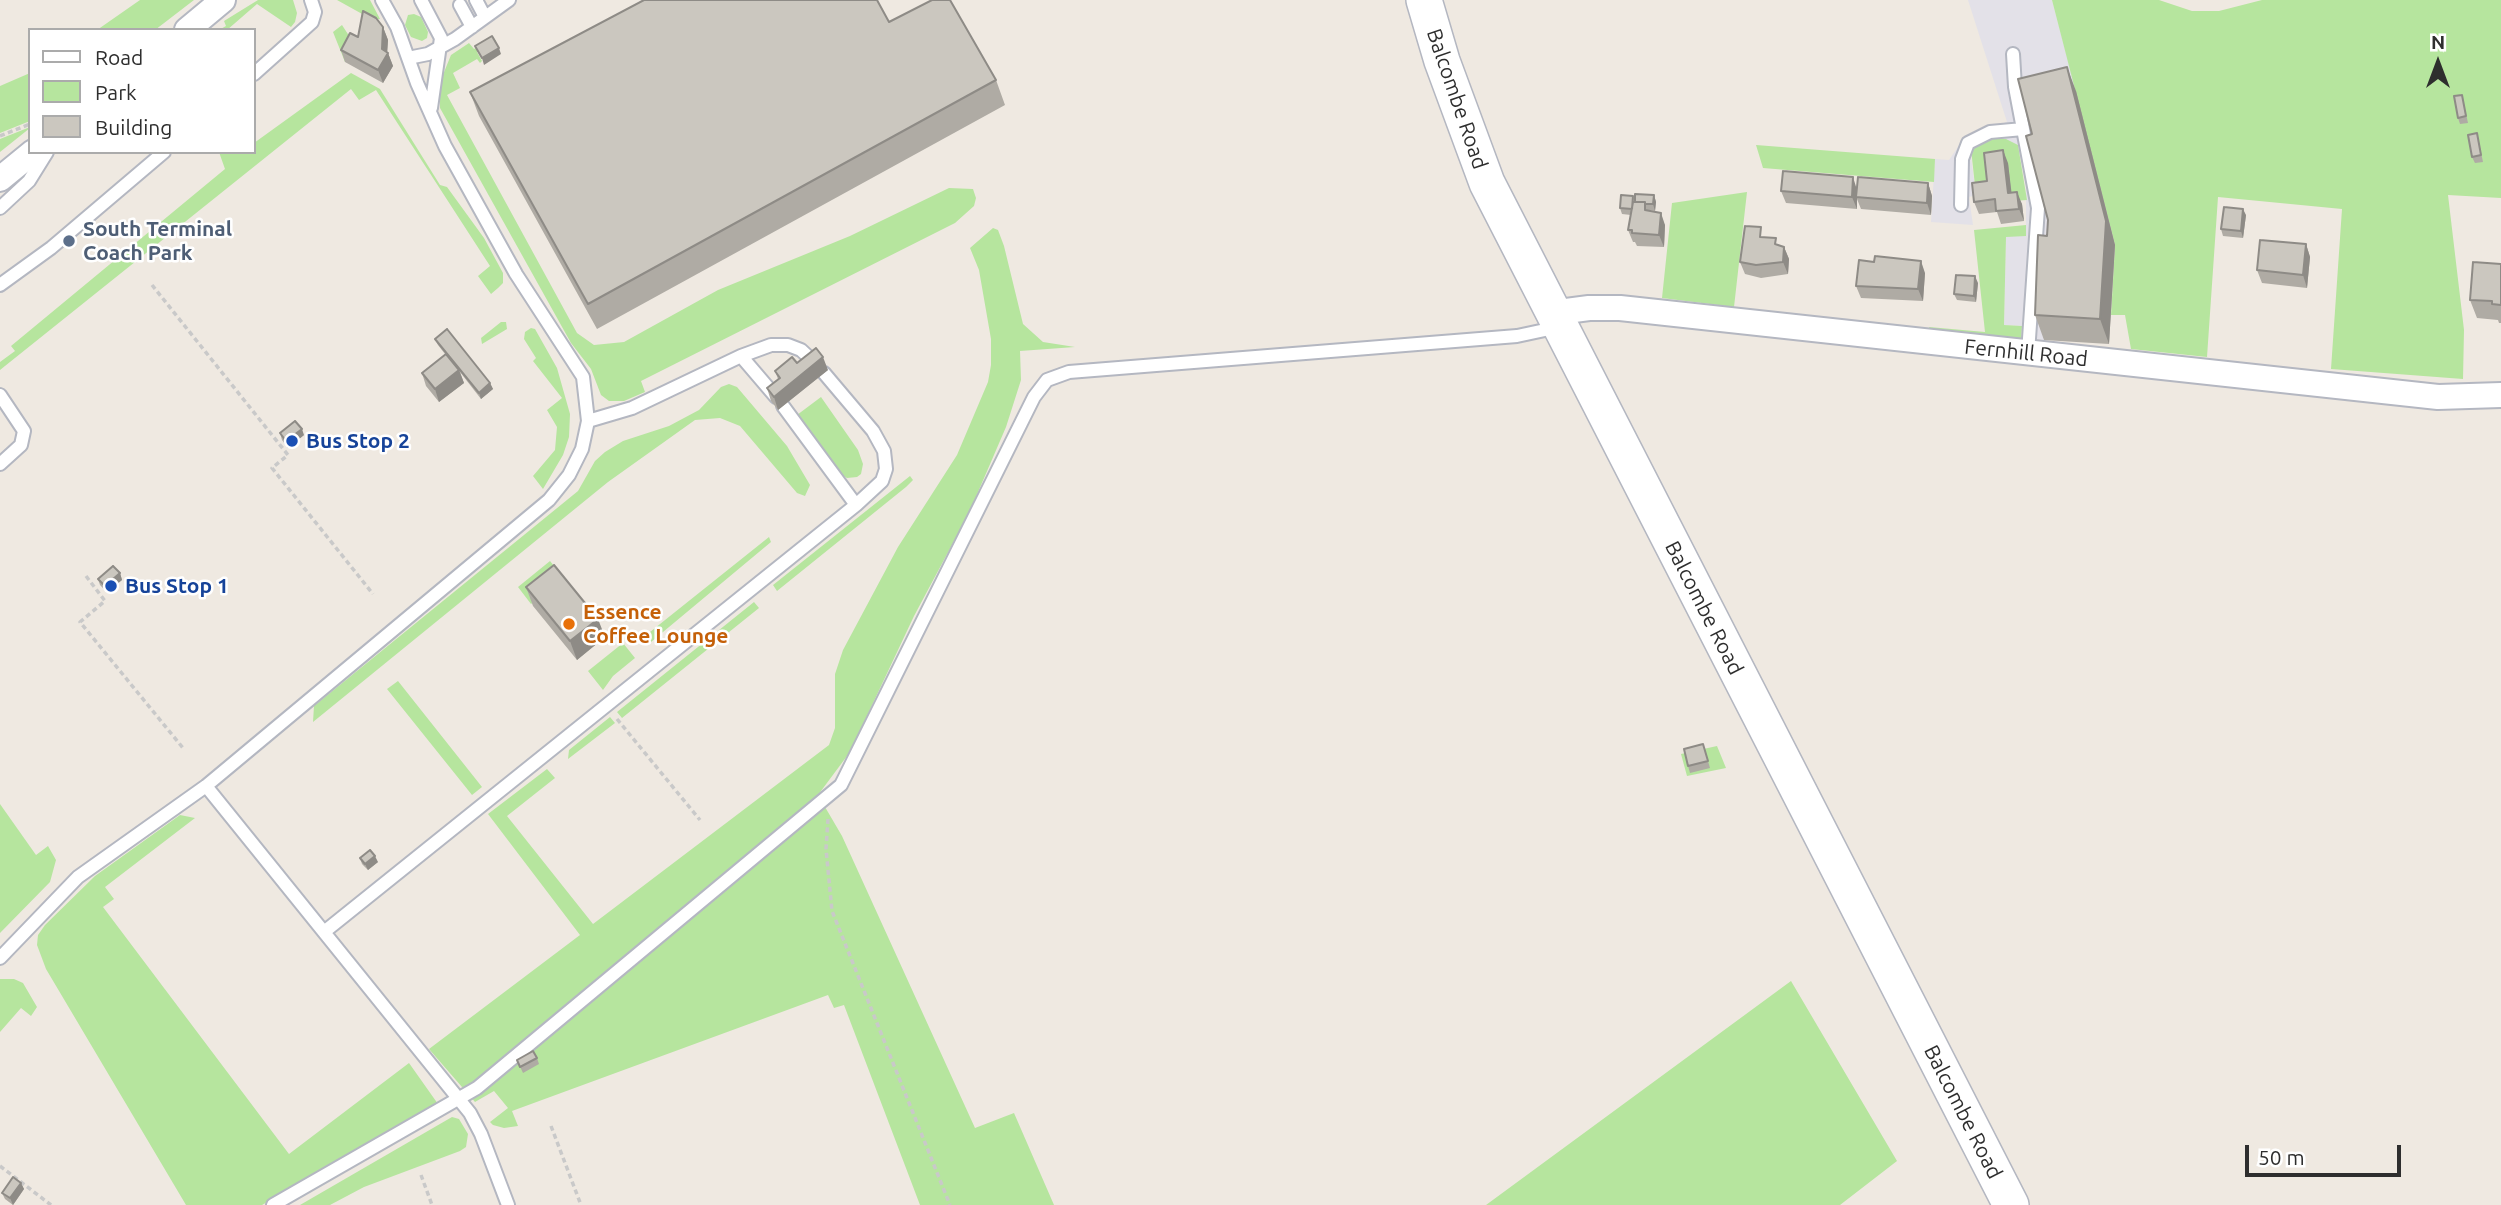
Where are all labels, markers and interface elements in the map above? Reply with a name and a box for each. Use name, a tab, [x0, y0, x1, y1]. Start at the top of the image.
street label: Balcombe Road	[1421, 25, 1493, 173]
legend	[28, 28, 256, 154]
north arrow	[2403, 28, 2473, 98]
text: N	[2431, 31, 2445, 53]
text: Road	[95, 45, 143, 69]
text: Park	[95, 80, 137, 104]
text: Building	[95, 115, 172, 139]
place label: South Terminal Coach Park	[83, 216, 232, 266]
marker: South Terminal Coach Park	[61, 233, 77, 249]
street label: Fernhill Road	[1963, 334, 2089, 372]
place label: Bus Stop 2	[306, 428, 410, 454]
marker: Bus Stop 2	[284, 433, 300, 449]
street label: Balcombe Road	[1659, 537, 1749, 679]
place label: Bus Stop 1	[125, 573, 229, 599]
marker: Bus Stop 1	[103, 578, 119, 594]
place label: Essence Coffee Lounge	[583, 599, 728, 649]
marker: Essence Coffee Lounge	[561, 616, 577, 632]
street label: Balcombe Road	[1918, 1041, 2008, 1183]
scale bar	[2249, 1132, 2405, 1176]
text: 50 m	[2258, 1145, 2305, 1169]

